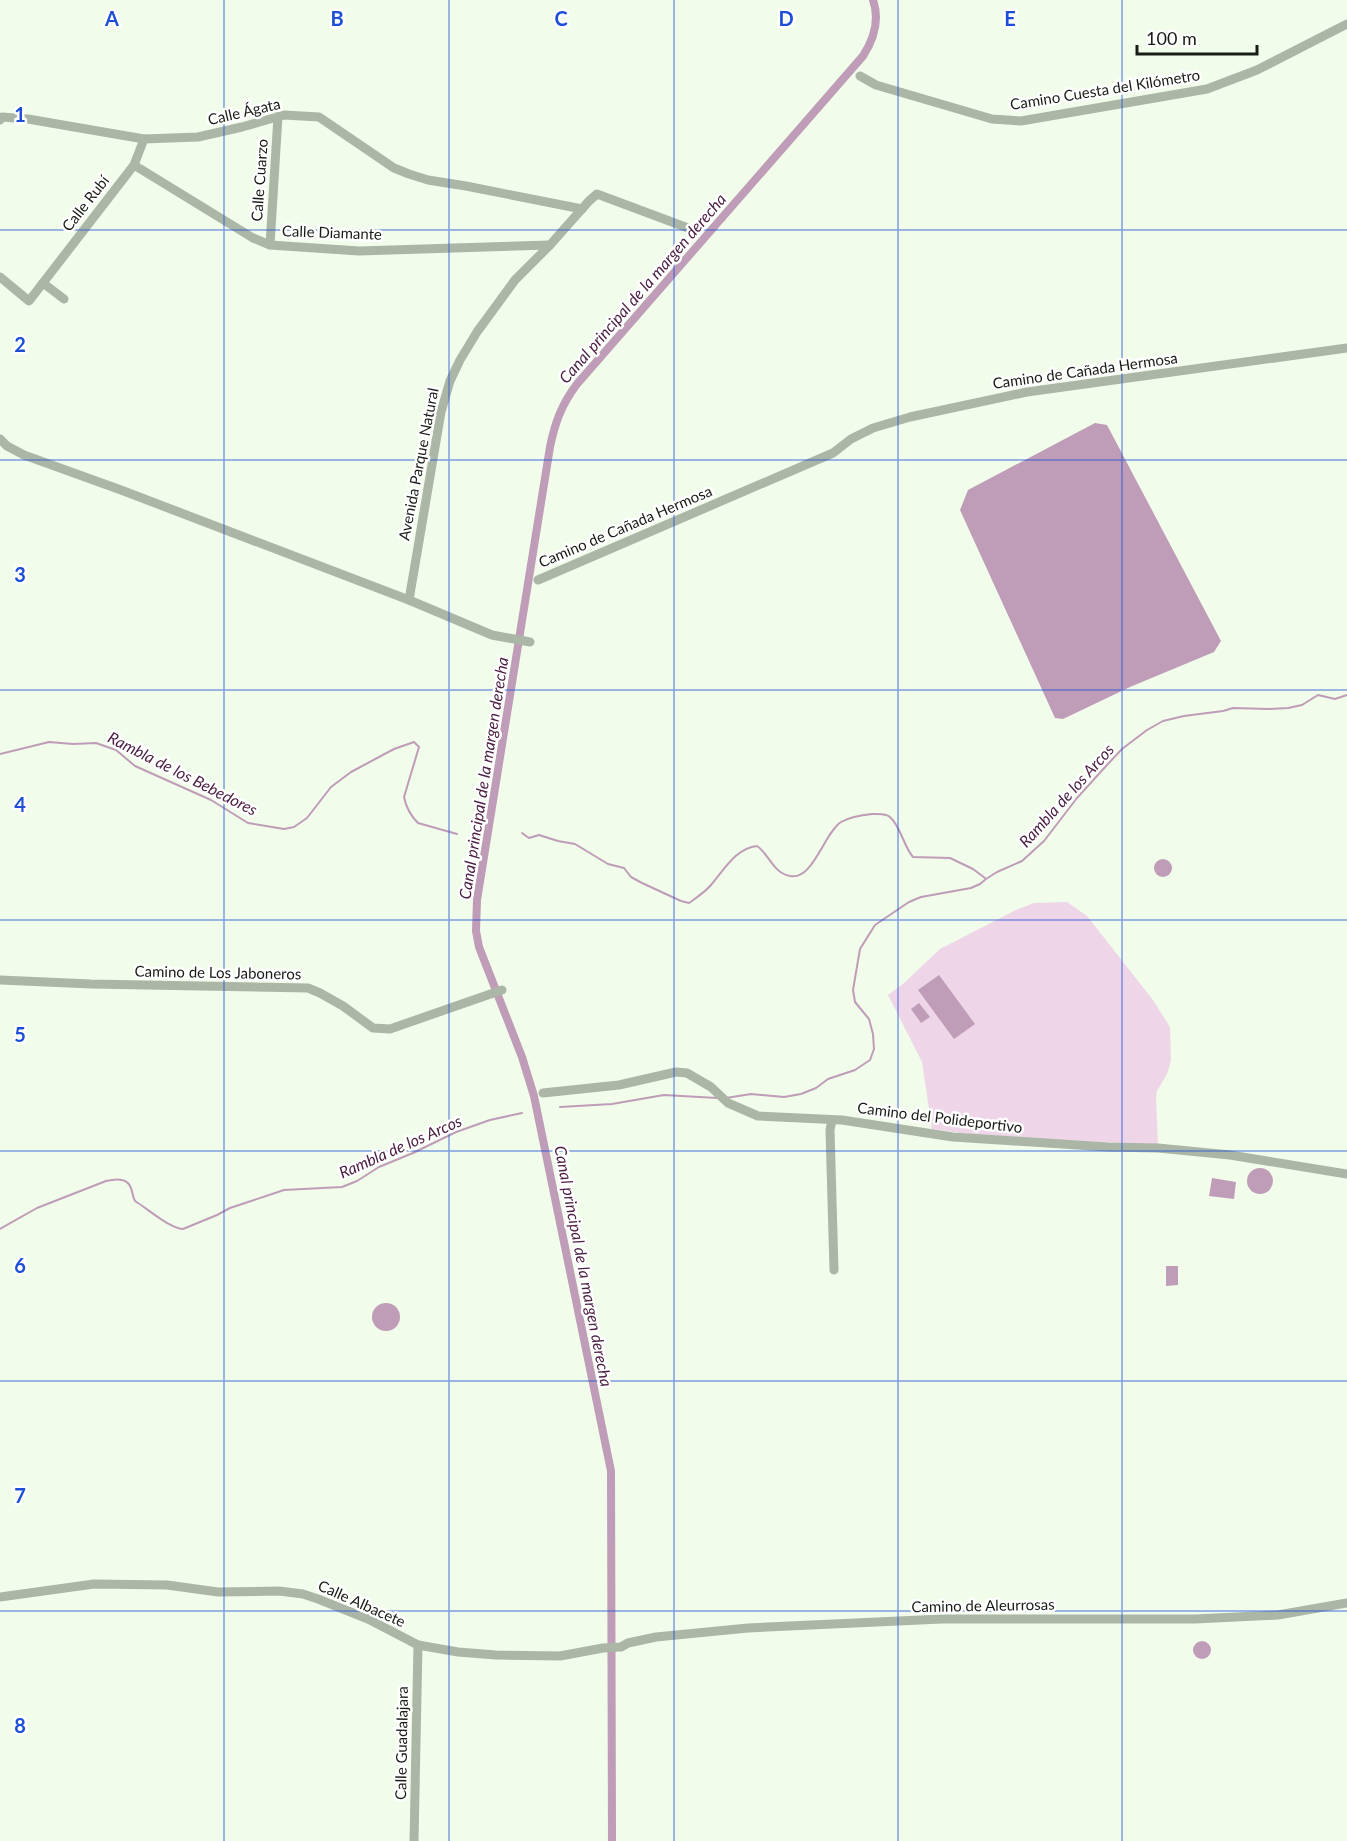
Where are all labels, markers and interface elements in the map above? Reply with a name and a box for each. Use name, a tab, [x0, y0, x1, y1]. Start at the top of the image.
text: A	[104, 6, 119, 30]
text: B	[330, 6, 344, 30]
text: C	[554, 6, 568, 30]
text: D	[778, 6, 794, 30]
text: E	[1004, 6, 1016, 30]
scale bar	[1137, 18, 1257, 56]
text: 100 m	[1146, 27, 1197, 49]
street label: Camino Cuesta del Kilómetro	[1009, 65, 1201, 113]
street label: Calle Ágata	[206, 94, 282, 128]
text: 1	[14, 102, 26, 126]
street label: Calle Cuarzo	[247, 138, 271, 222]
street label: Calle Rubí	[58, 170, 113, 234]
water label: Canal principal de la margen derecha	[555, 189, 729, 387]
street label: Calle Diamante	[282, 221, 382, 243]
text: 2	[14, 332, 26, 356]
street label: Camino de Cañada Hermosa	[991, 348, 1179, 392]
street label: Avenida Parque Natural	[394, 386, 442, 542]
street label: Camino de Cañada Hermosa	[536, 481, 714, 571]
text: 3	[14, 562, 26, 586]
water label: Canal principal de la margen derecha	[454, 656, 512, 900]
water label: Rambla de los Bebedores	[105, 727, 261, 819]
water label: Rambla de los Arcos	[1015, 739, 1118, 851]
text: 4	[14, 792, 26, 816]
street label: Camino de Los Jaboneros	[135, 962, 301, 982]
text: 5	[14, 1022, 26, 1046]
street label: Camino del Polideportivo	[856, 1098, 1024, 1136]
water label: Rambla de los Arcos	[336, 1110, 465, 1182]
water label: Canal principal de la margen derecha	[551, 1144, 617, 1388]
text: 6	[14, 1253, 26, 1277]
text: 7	[14, 1483, 26, 1507]
street label: Calle Albacete	[316, 1576, 408, 1630]
street label: Camino de Aleurrosas	[911, 1595, 1055, 1615]
street label: Calle Guadalajara	[391, 1686, 411, 1800]
text: 8	[14, 1713, 26, 1737]

